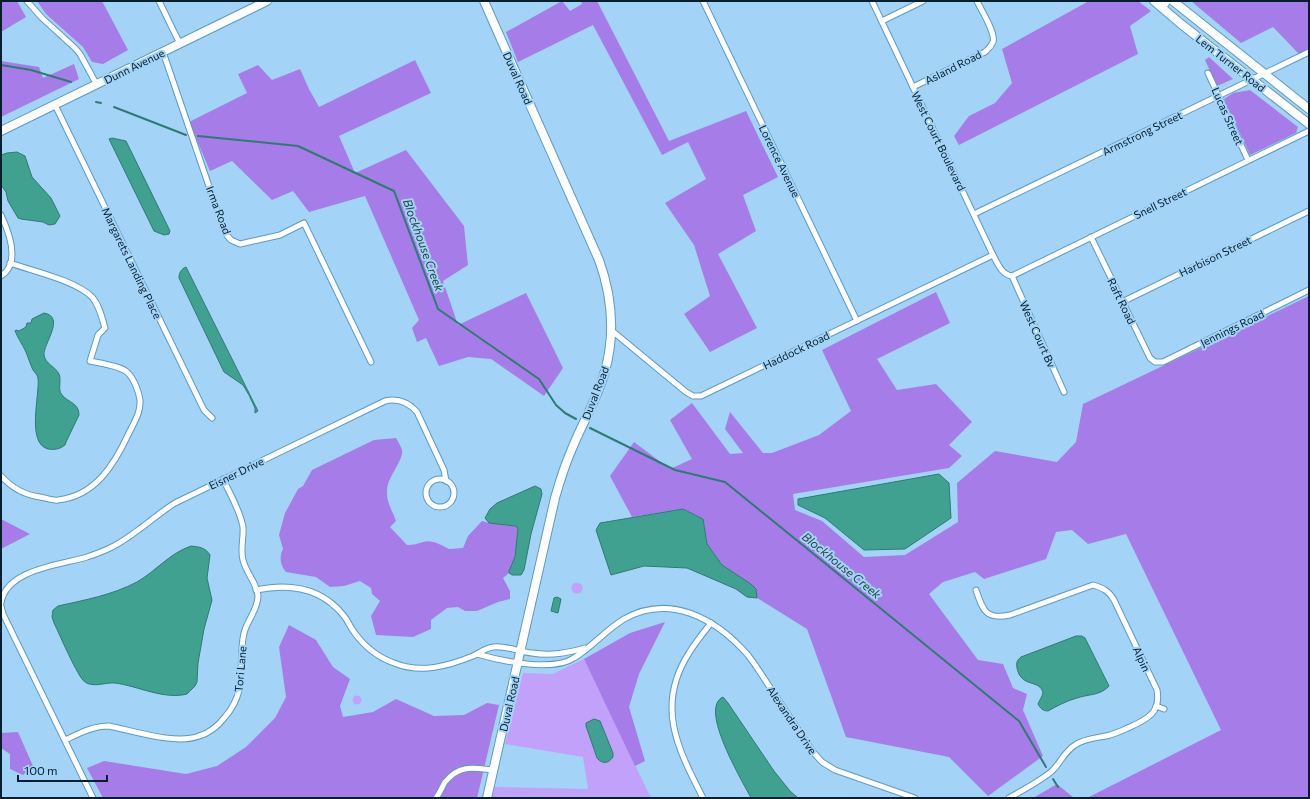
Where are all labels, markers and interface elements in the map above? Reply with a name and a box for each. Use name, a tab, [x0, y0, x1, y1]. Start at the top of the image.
street label: Lem Turner Road	[1194, 32, 1268, 94]
street label: Dunn Avenue	[102, 46, 167, 86]
street label: Asland Road	[923, 47, 983, 87]
street label: Duval Road	[501, 50, 535, 106]
street label: Lucas Street	[1209, 85, 1247, 147]
street label: West Court Boulevard	[909, 89, 969, 193]
street label: Armstrong Street	[1100, 108, 1185, 158]
street label: Lorence Avenue	[757, 123, 803, 200]
street label: Irma Road	[204, 184, 234, 236]
street label: Snell Street	[1131, 184, 1189, 221]
water label: Blockhouse Creek	[401, 197, 447, 294]
street label: Margarets Landing Place	[99, 205, 165, 321]
street label: Harbison Street	[1177, 233, 1254, 279]
street label: Raft Road	[1105, 276, 1139, 326]
street label: West Court Bv	[1017, 299, 1059, 370]
street label: Jennings Road	[1198, 307, 1267, 350]
street label: Haddock Road	[761, 328, 831, 372]
street label: Duval Road	[579, 364, 611, 422]
street label: Eisner Drive	[206, 454, 266, 492]
water label: Blockhouse Creek	[800, 529, 885, 601]
street label: Alpin	[1131, 644, 1153, 674]
street label: Tori Lane	[232, 645, 249, 693]
street label: Duval Road	[496, 675, 522, 733]
street label: Alexandra Drive	[764, 684, 820, 757]
scale bar	[18, 757, 107, 783]
text: 100 m	[24, 763, 58, 777]

